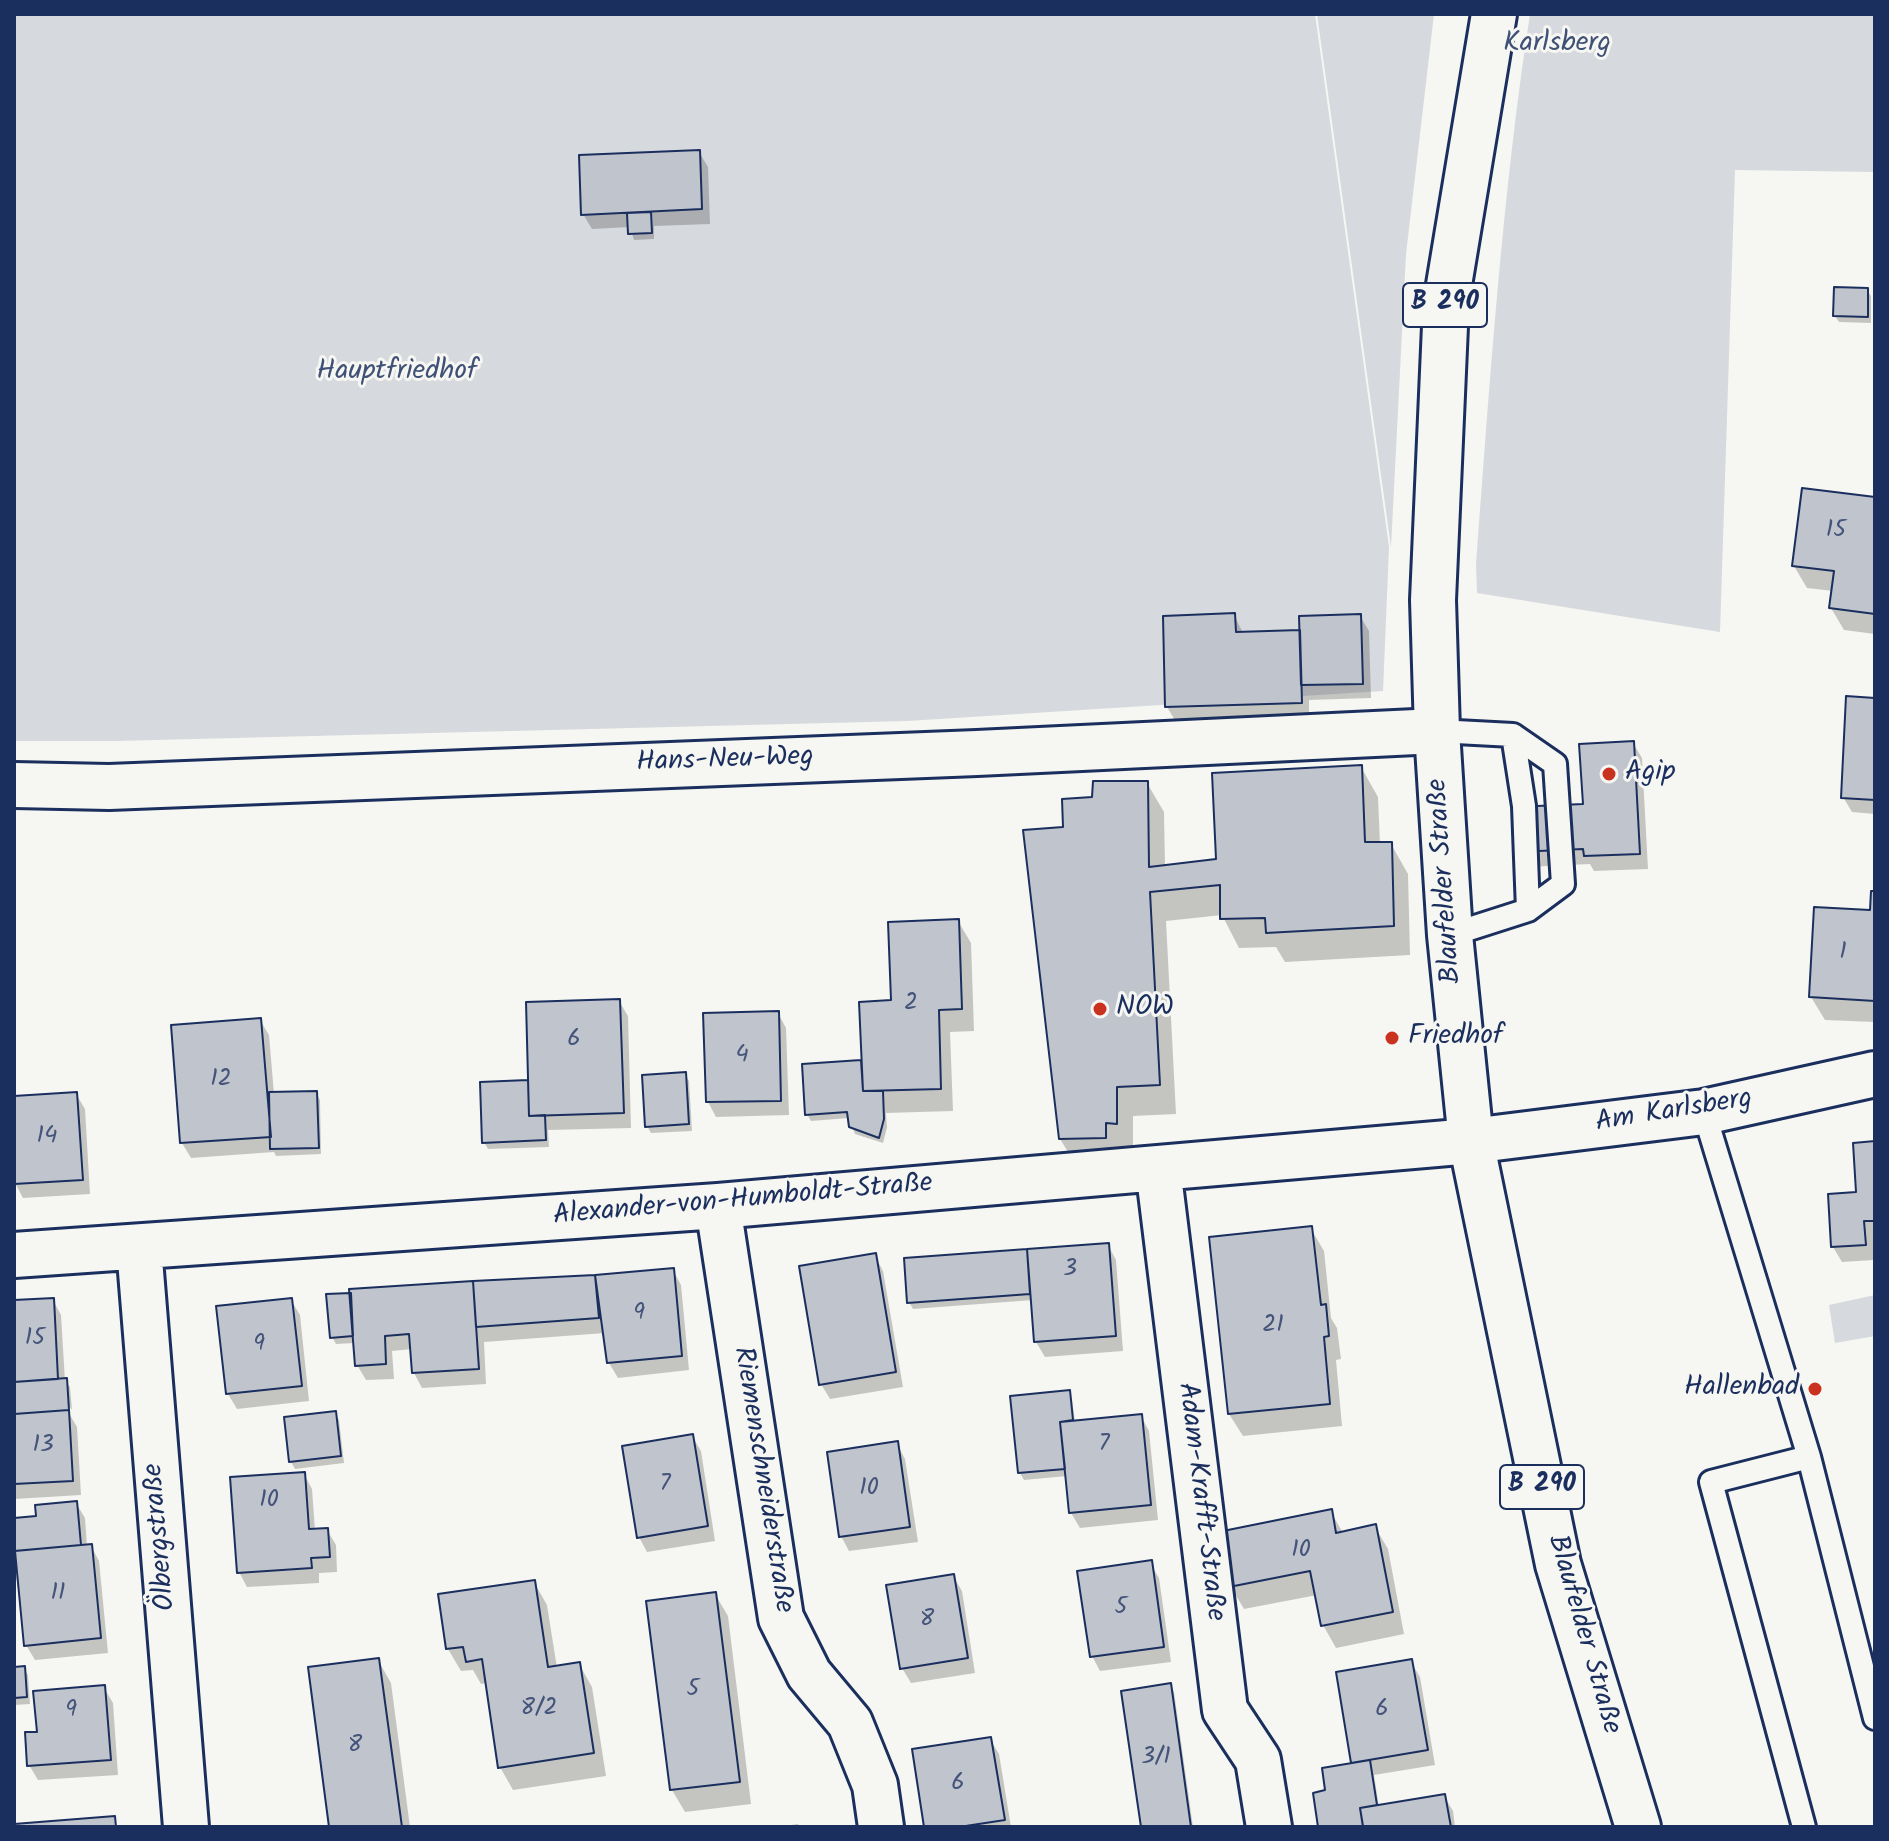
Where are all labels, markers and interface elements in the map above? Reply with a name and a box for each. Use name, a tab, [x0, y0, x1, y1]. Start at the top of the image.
park label: Karlsberg	[1503, 28, 1611, 62]
road number: B 290	[1403, 283, 1487, 327]
park label: Hauptfriedhof	[317, 356, 477, 390]
house number: 15	[1826, 518, 1846, 546]
street label: Hans-Neu-Weg	[636, 742, 814, 782]
place label: Agip	[1625, 757, 1675, 791]
marker: Agip	[1600, 765, 1618, 783]
street label: Blaufelder Straße	[1423, 777, 1471, 985]
house number: 1	[1839, 940, 1847, 968]
house number: 2	[904, 991, 918, 1019]
place label: NOW	[1116, 992, 1174, 1026]
marker: NOW	[1091, 1000, 1109, 1018]
place label: Friedhof	[1408, 1021, 1503, 1055]
house number: 6	[567, 1027, 581, 1055]
marker: Friedhof	[1383, 1029, 1401, 1047]
house number: 4	[735, 1043, 749, 1071]
house number: 12	[210, 1067, 232, 1095]
street label: Am Karlsberg	[1593, 1084, 1755, 1142]
house number: 14	[37, 1124, 57, 1152]
street label: Alexander-von-Humboldt-Straße	[552, 1169, 934, 1235]
house number: 3	[1063, 1257, 1077, 1285]
house number: 9	[633, 1301, 645, 1329]
house number: 21	[1262, 1313, 1284, 1341]
house number: 15	[25, 1326, 45, 1354]
house number: 9	[253, 1332, 265, 1360]
street label: Riemenschneiderstraße	[723, 1345, 799, 1615]
place label: Hallenbad	[1684, 1372, 1799, 1406]
marker: Hallenbad	[1806, 1380, 1824, 1398]
street label: Adam-Krafft-Straße	[1168, 1381, 1230, 1623]
house number: 7	[1098, 1432, 1110, 1460]
house number: 13	[32, 1433, 54, 1461]
street label: Ölbergstraße	[139, 1462, 185, 1612]
road number: B 290	[1500, 1465, 1584, 1509]
house number: 7	[659, 1472, 671, 1500]
house number: 10	[859, 1476, 879, 1504]
house number: 10	[259, 1488, 279, 1516]
street label: Blaufelder Straße	[1538, 1532, 1626, 1738]
house number: 10	[1291, 1538, 1311, 1566]
house number: 11	[50, 1581, 66, 1609]
house number: 5	[1115, 1595, 1127, 1623]
house number: 8	[920, 1607, 934, 1635]
house number: 5	[687, 1677, 699, 1705]
house number: 8/2	[521, 1696, 557, 1724]
house number: 6	[1375, 1697, 1389, 1725]
house number: 9	[65, 1698, 77, 1726]
house number: 8	[348, 1733, 362, 1761]
house number: 3/1	[1141, 1745, 1171, 1773]
house number: 6	[951, 1771, 965, 1799]

